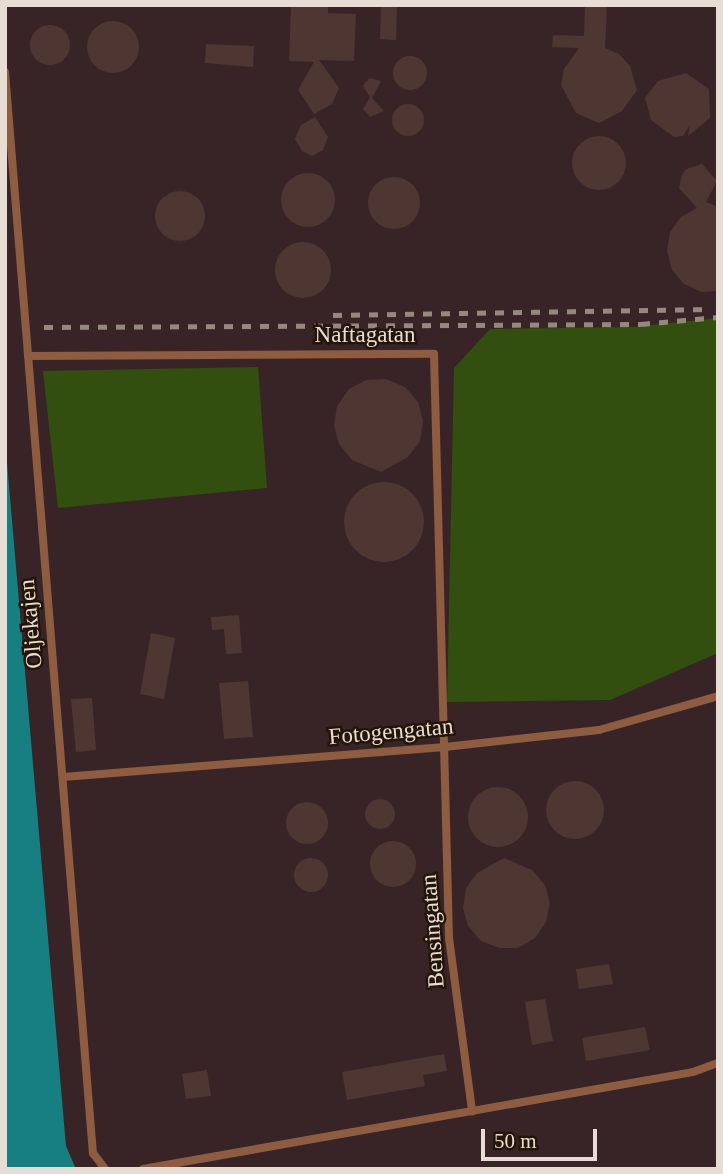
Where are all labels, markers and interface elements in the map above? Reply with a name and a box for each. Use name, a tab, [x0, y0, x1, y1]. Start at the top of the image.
street label: Naftagatan	[315, 321, 415, 349]
street label: Oljekajen	[13, 578, 49, 670]
street label: Fotogengatan	[327, 713, 455, 751]
street label: Bensingatan	[415, 873, 451, 989]
scale bar	[485, 1114, 600, 1158]
text: 50 m	[494, 1129, 537, 1153]

